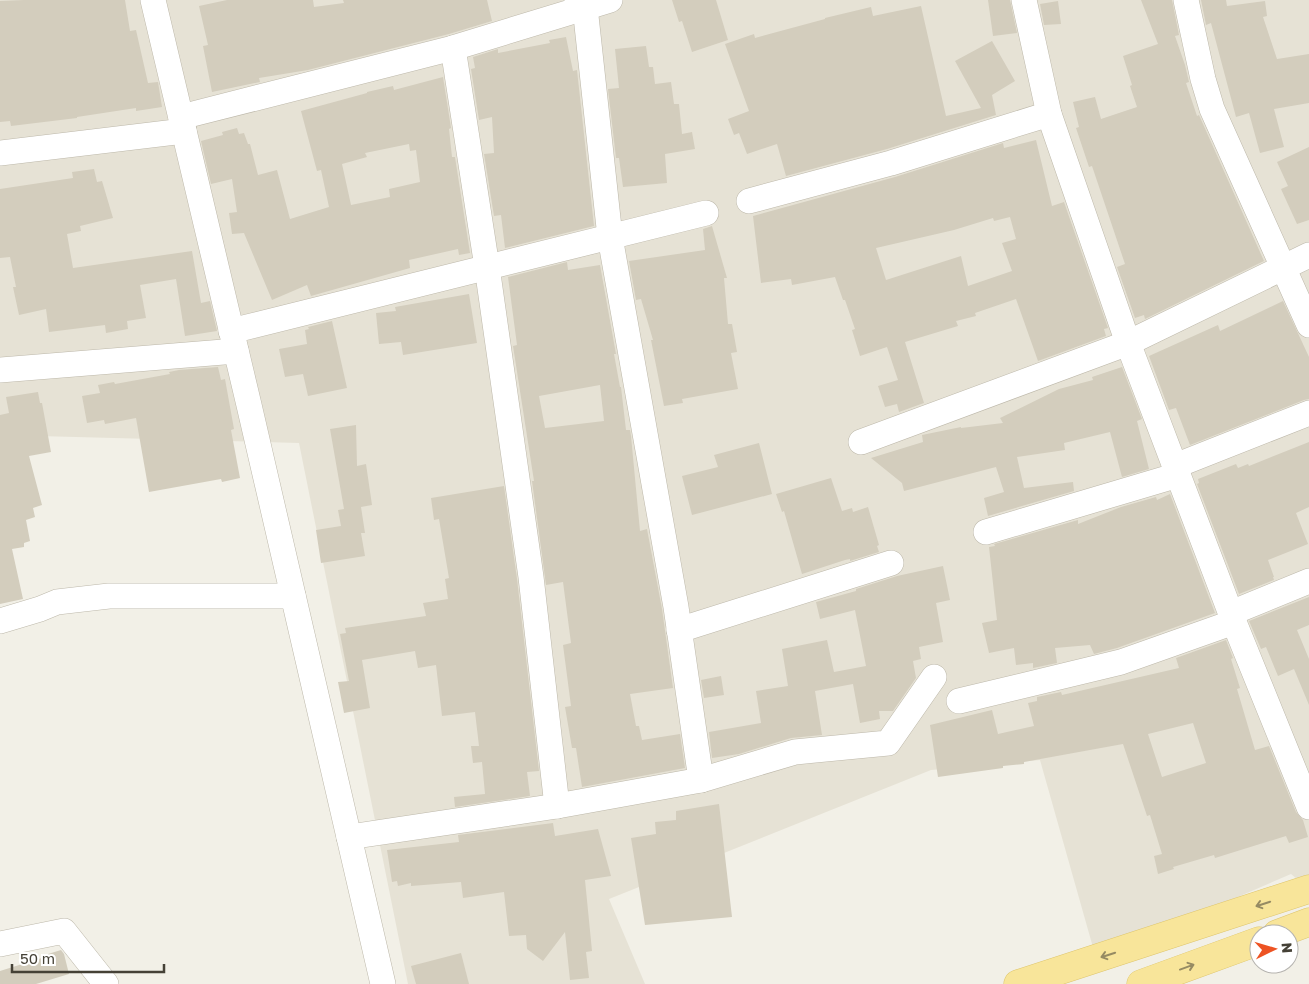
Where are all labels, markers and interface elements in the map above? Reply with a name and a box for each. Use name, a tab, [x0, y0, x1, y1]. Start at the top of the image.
one-way arrow	[1255, 900, 1271, 909]
north arrow	[1249, 924, 1299, 974]
scale bar	[12, 942, 165, 974]
text: N	[1279, 942, 1296, 954]
text: 50 m	[20, 949, 55, 967]
one-way arrow	[1101, 950, 1117, 960]
one-way arrow	[1178, 962, 1194, 971]

